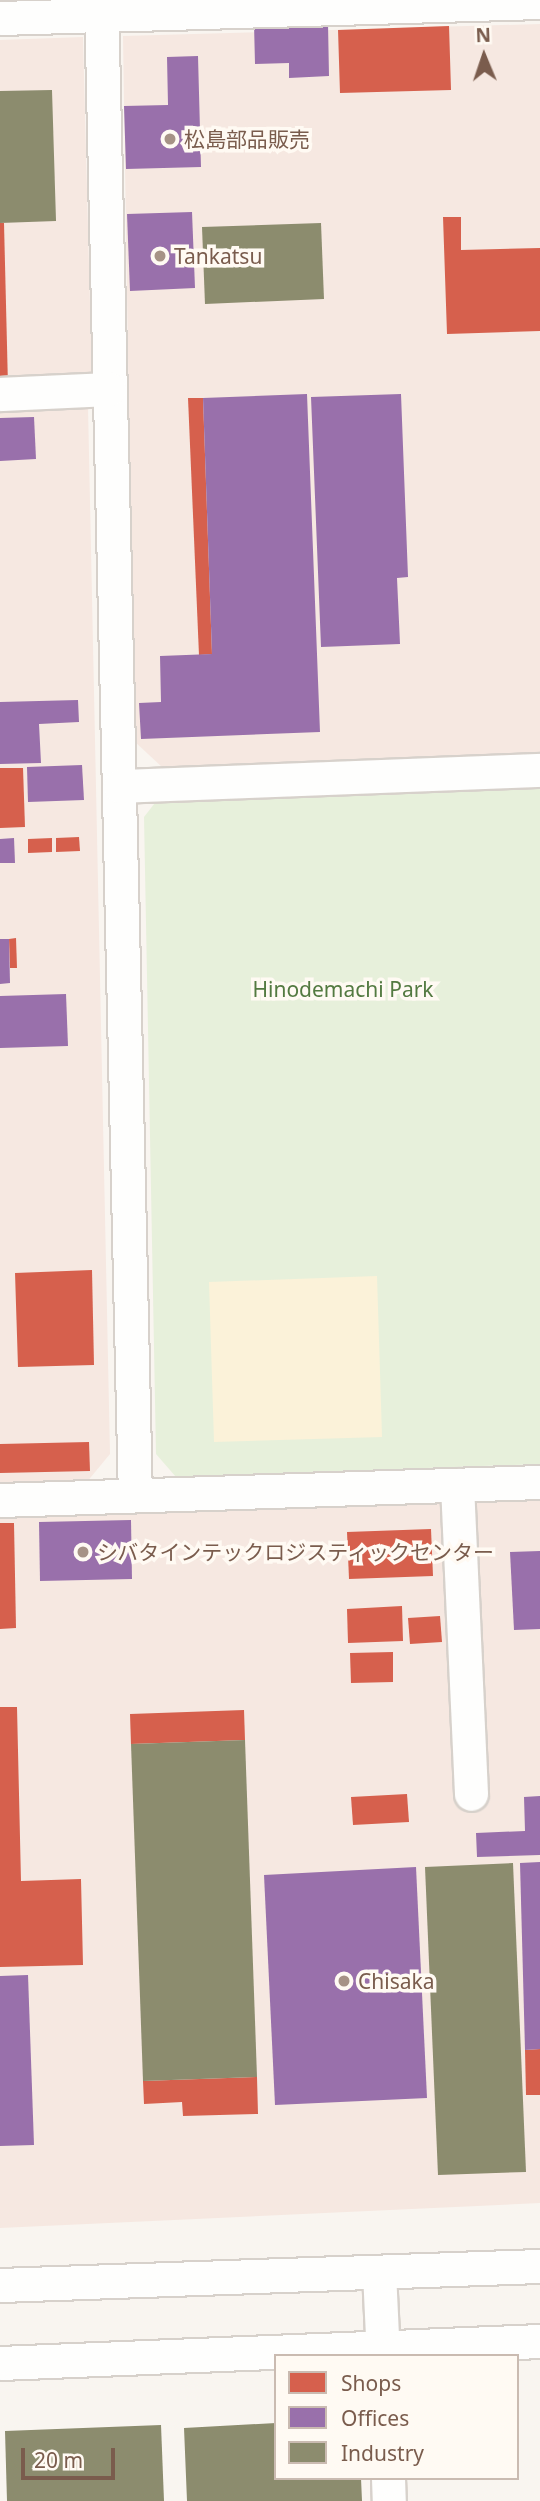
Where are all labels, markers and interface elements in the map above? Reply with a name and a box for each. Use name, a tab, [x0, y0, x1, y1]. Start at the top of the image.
north arrow	[449, 21, 519, 91]
text: N	[475, 22, 491, 48]
place label: 松島部品販売	[184, 126, 310, 152]
marker: 松島部品販売	[162, 131, 178, 147]
place label: Tankatsu	[174, 243, 262, 269]
marker: Tankatsu	[152, 248, 168, 264]
park label: Hinodemachi Park	[252, 976, 434, 1002]
place label: シバタインテックロジスティックセンター	[97, 1539, 496, 1565]
marker: シバタインテックロジスティックセンター	[75, 1544, 91, 1560]
place label: Chisaka	[358, 1968, 435, 1994]
marker: Chisaka	[336, 1973, 352, 1989]
legend	[274, 2354, 519, 2480]
text: Shops	[341, 2369, 401, 2397]
text: Offices	[341, 2404, 409, 2432]
scale bar	[24, 2434, 119, 2478]
text: Industry	[341, 2439, 424, 2467]
text: 20 m	[34, 2446, 83, 2474]

